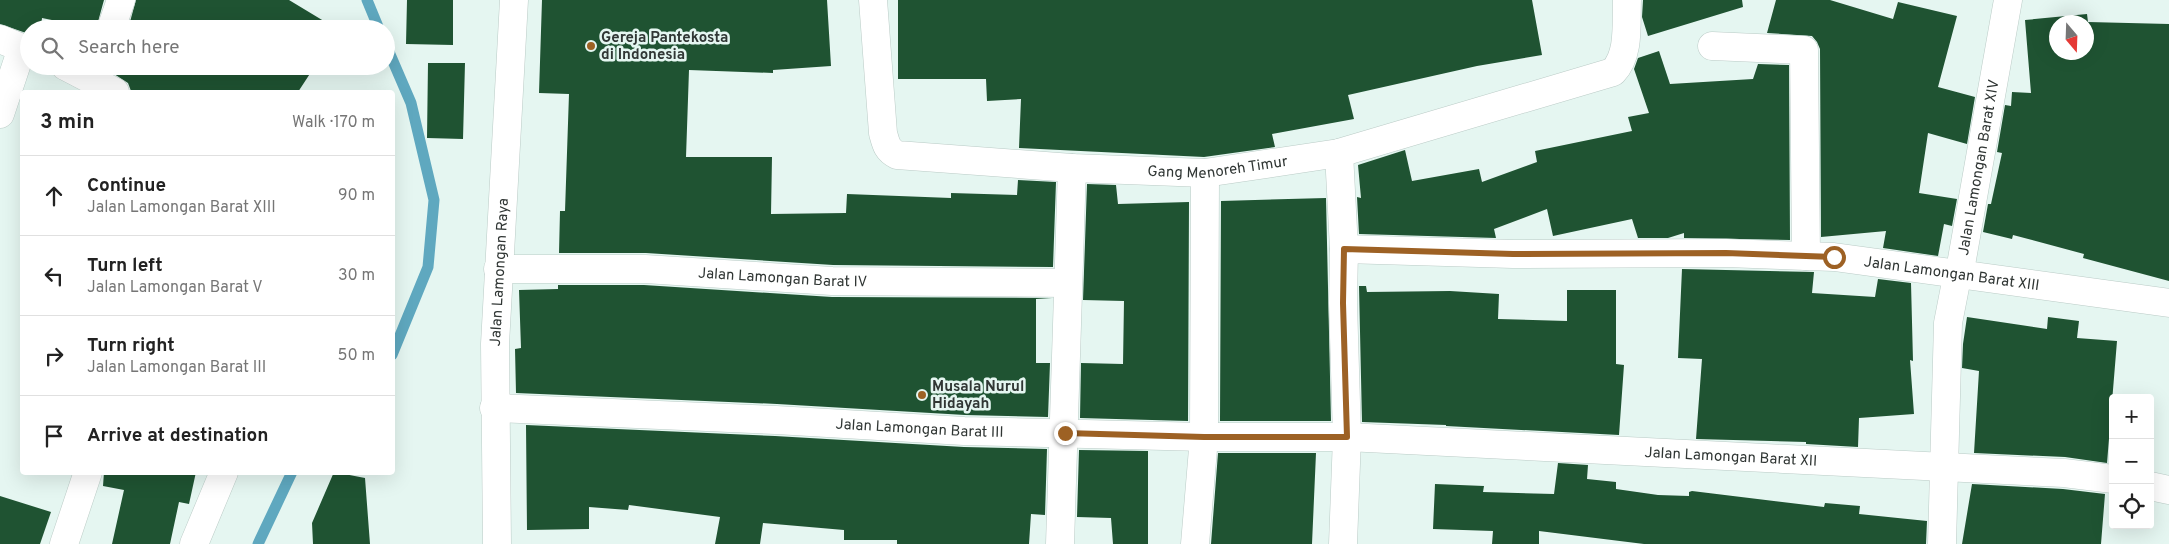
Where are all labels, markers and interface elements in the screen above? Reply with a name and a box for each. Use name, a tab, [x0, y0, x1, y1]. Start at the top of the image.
north arrow	[2049, 15, 2094, 60]
search box	[20, 20, 395, 75]
place label: Gereja Pantekosta di Indonesia	[601, 29, 728, 65]
icon: search	[38, 34, 66, 62]
text: Search here	[78, 36, 180, 60]
marker: Gereja Pantekosta di Indonesia	[585, 40, 597, 52]
street label: Jalan Lamongan Barat XIV	[1955, 78, 2005, 257]
text: 3 min	[40, 109, 95, 136]
text: Walk · 170 m	[292, 113, 375, 133]
street label: Gang Menoreh Timur	[1147, 153, 1289, 184]
text: Continue	[87, 174, 166, 198]
icon: ahead	[40, 182, 68, 210]
text: 90 m	[338, 186, 375, 206]
text: Jalan Lamongan Barat XIII	[87, 198, 276, 218]
street label: Jalan Lamongan Raya	[487, 198, 514, 347]
route start	[1823, 246, 1846, 269]
street label: Jalan Lamongan Barat XIII	[1863, 253, 2041, 296]
text: Turn left	[87, 254, 163, 278]
icon: left	[40, 262, 68, 290]
street label: Jalan Lamongan Barat IV	[697, 264, 868, 292]
text: 30 m	[338, 266, 375, 286]
text: Jalan Lamongan Barat V	[87, 278, 263, 298]
text: Turn right	[87, 334, 175, 358]
icon: right	[40, 342, 68, 370]
text: 50 m	[338, 346, 375, 366]
text: Jalan Lamongan Barat III	[87, 358, 266, 378]
place label: Musala Nurul Hidayah	[932, 378, 1024, 414]
marker: Musala Nurul Hidayah	[916, 389, 928, 401]
map controls	[2109, 394, 2154, 529]
button: +	[2109, 394, 2154, 439]
street label: Jalan Lamongan Barat III	[835, 415, 1004, 443]
icon: arrive	[40, 422, 68, 450]
route end	[1054, 422, 1077, 445]
text: Arrive at destination	[87, 424, 268, 448]
button: −	[2109, 439, 2154, 484]
street label: Jalan Lamongan Barat XII	[1644, 444, 1818, 472]
button: locate	[2109, 484, 2154, 529]

